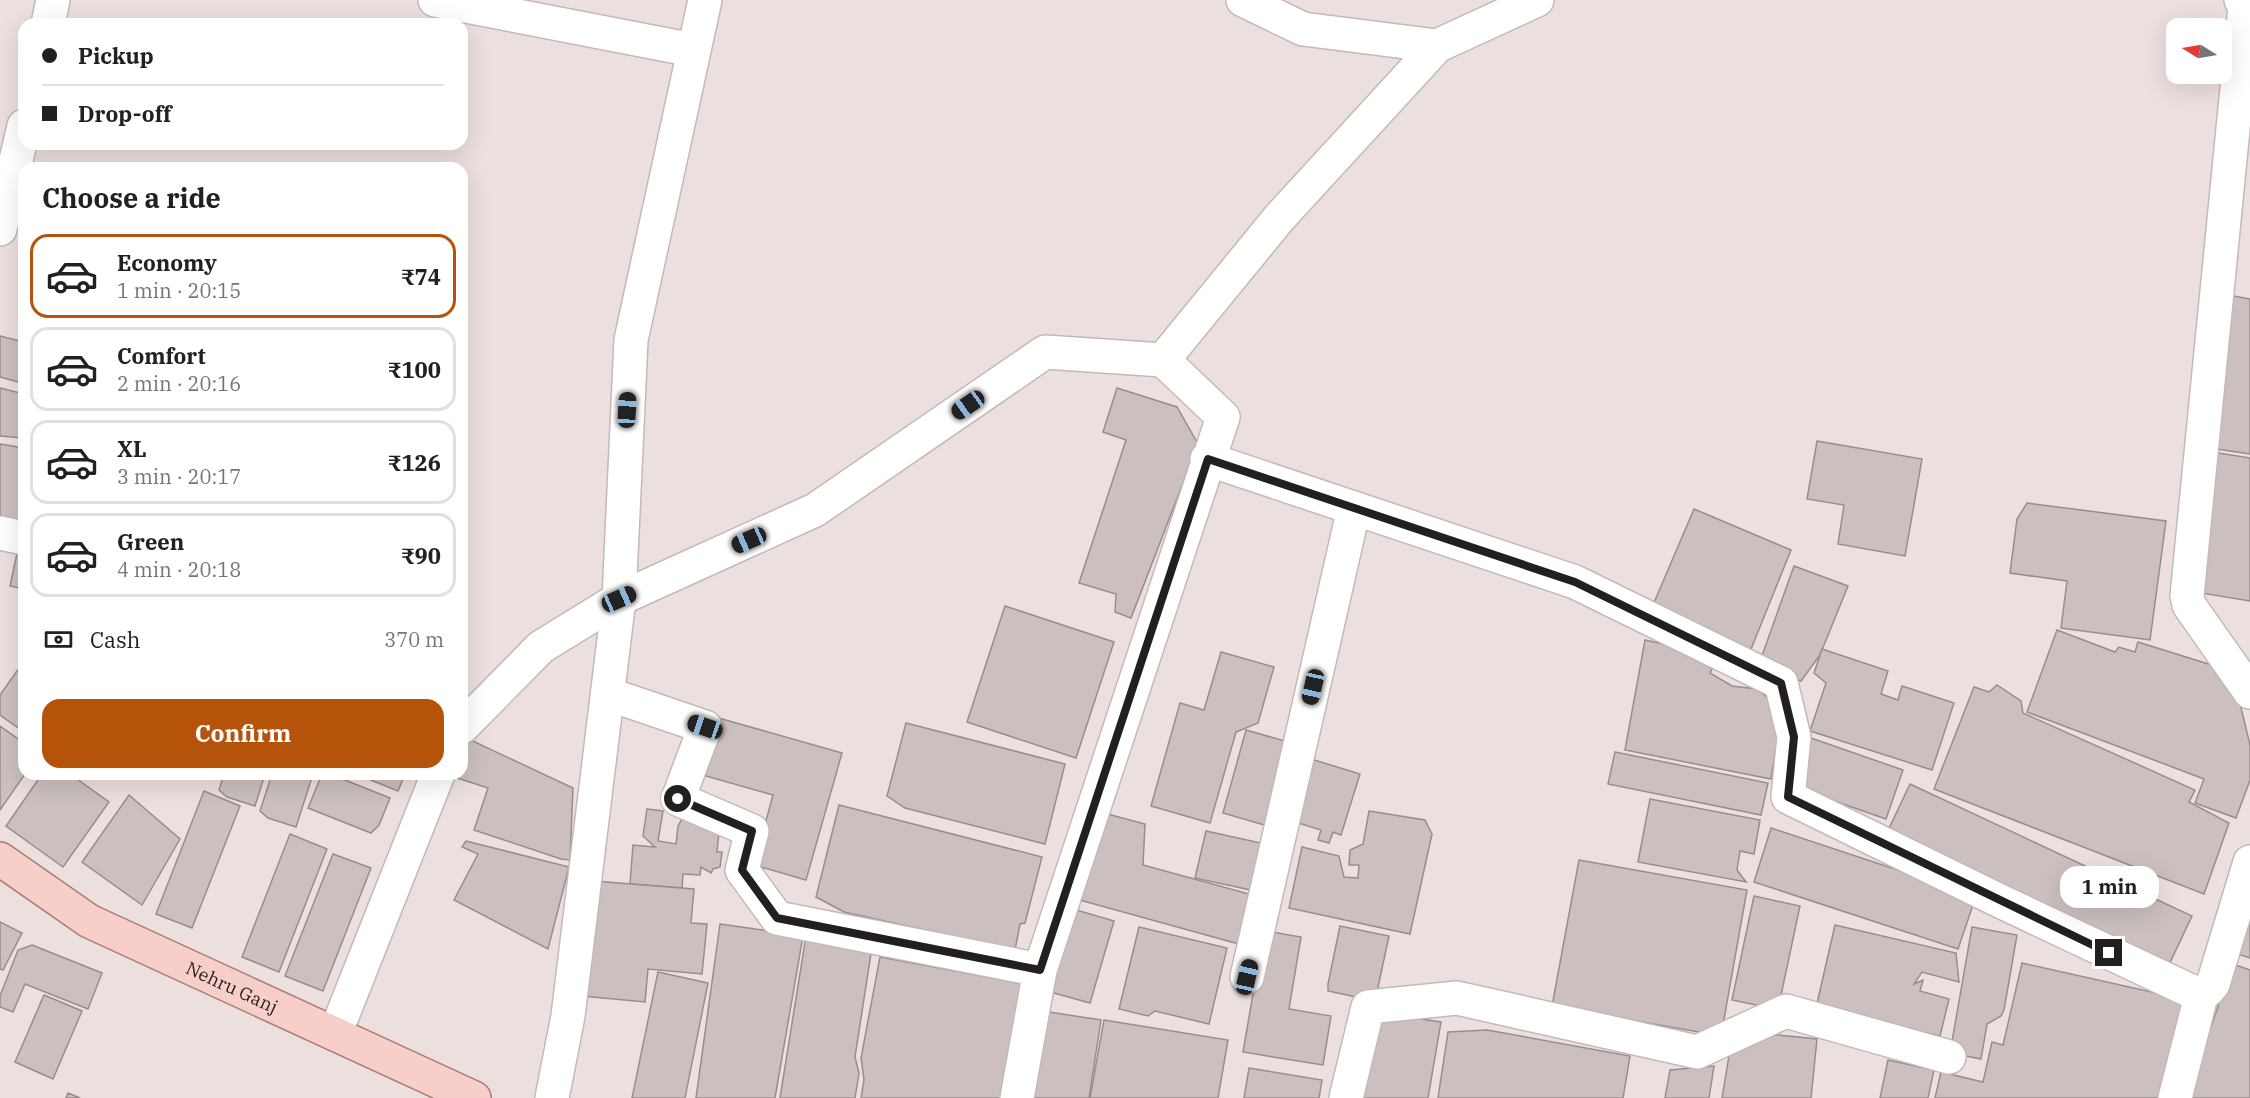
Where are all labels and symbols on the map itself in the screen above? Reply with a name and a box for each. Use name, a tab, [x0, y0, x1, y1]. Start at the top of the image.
north arrow	[2166, 18, 2232, 84]
car	[948, 387, 988, 423]
car	[617, 392, 637, 428]
car	[729, 524, 769, 556]
car	[599, 583, 639, 615]
car	[1300, 667, 1326, 707]
car	[685, 713, 725, 741]
route start	[664, 785, 691, 812]
callout: 1 min	[2060, 866, 2158, 908]
route end	[2095, 939, 2122, 966]
street label: Nehru Ganj	[183, 956, 282, 1018]
car	[1234, 957, 1260, 997]

